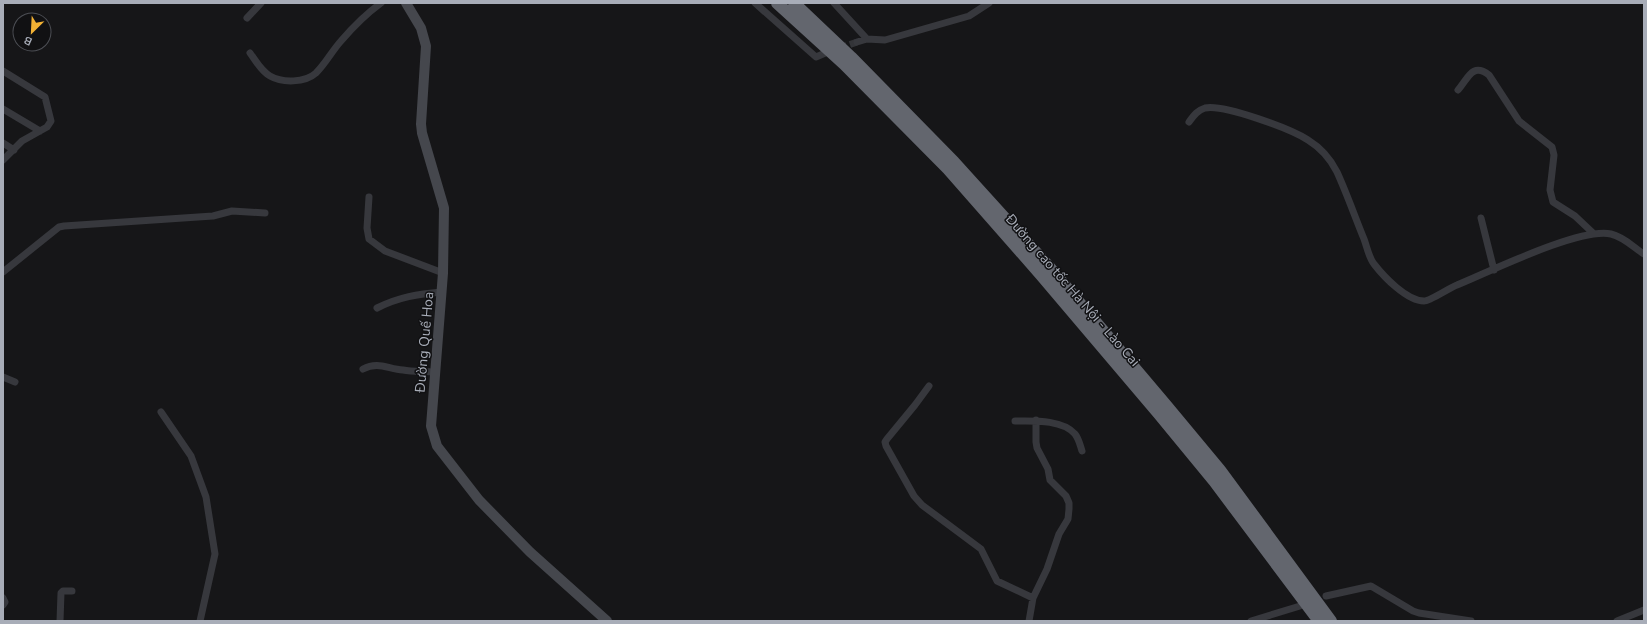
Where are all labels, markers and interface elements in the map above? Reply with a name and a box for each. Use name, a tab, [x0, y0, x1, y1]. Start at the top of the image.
north arrow	[12, 12, 52, 52]
text: B	[22, 32, 35, 49]
street label: Đường cao tốc Hà Nội - Lào Cai	[1000, 209, 1144, 371]
street label: Đường Quế Hoa	[411, 291, 438, 394]

